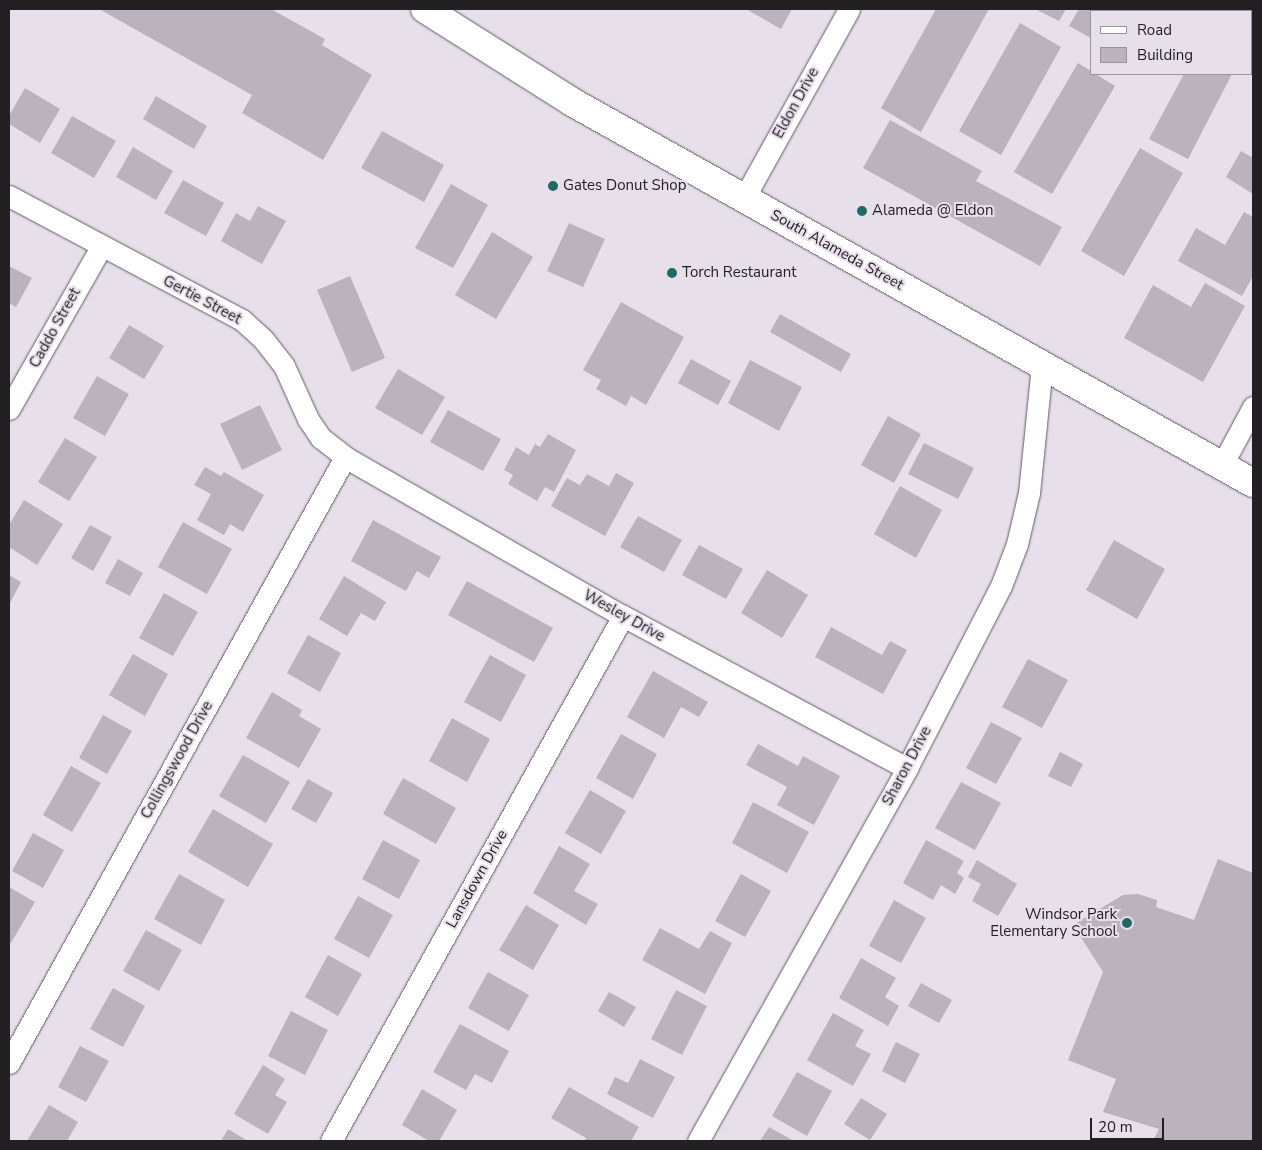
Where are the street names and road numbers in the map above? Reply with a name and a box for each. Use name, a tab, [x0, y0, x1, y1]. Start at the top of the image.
street label: Eldon Drive	[769, 64, 823, 142]
street label: South Alameda Street	[767, 206, 907, 294]
street label: Gertie Street	[160, 272, 244, 328]
street label: Caddo Street	[26, 285, 84, 371]
street label: Wesley Drive	[580, 586, 668, 646]
street label: Collingswood Drive	[137, 698, 217, 822]
street label: Sharon Drive	[879, 723, 935, 809]
street label: Lansdown Drive	[443, 827, 511, 931]

